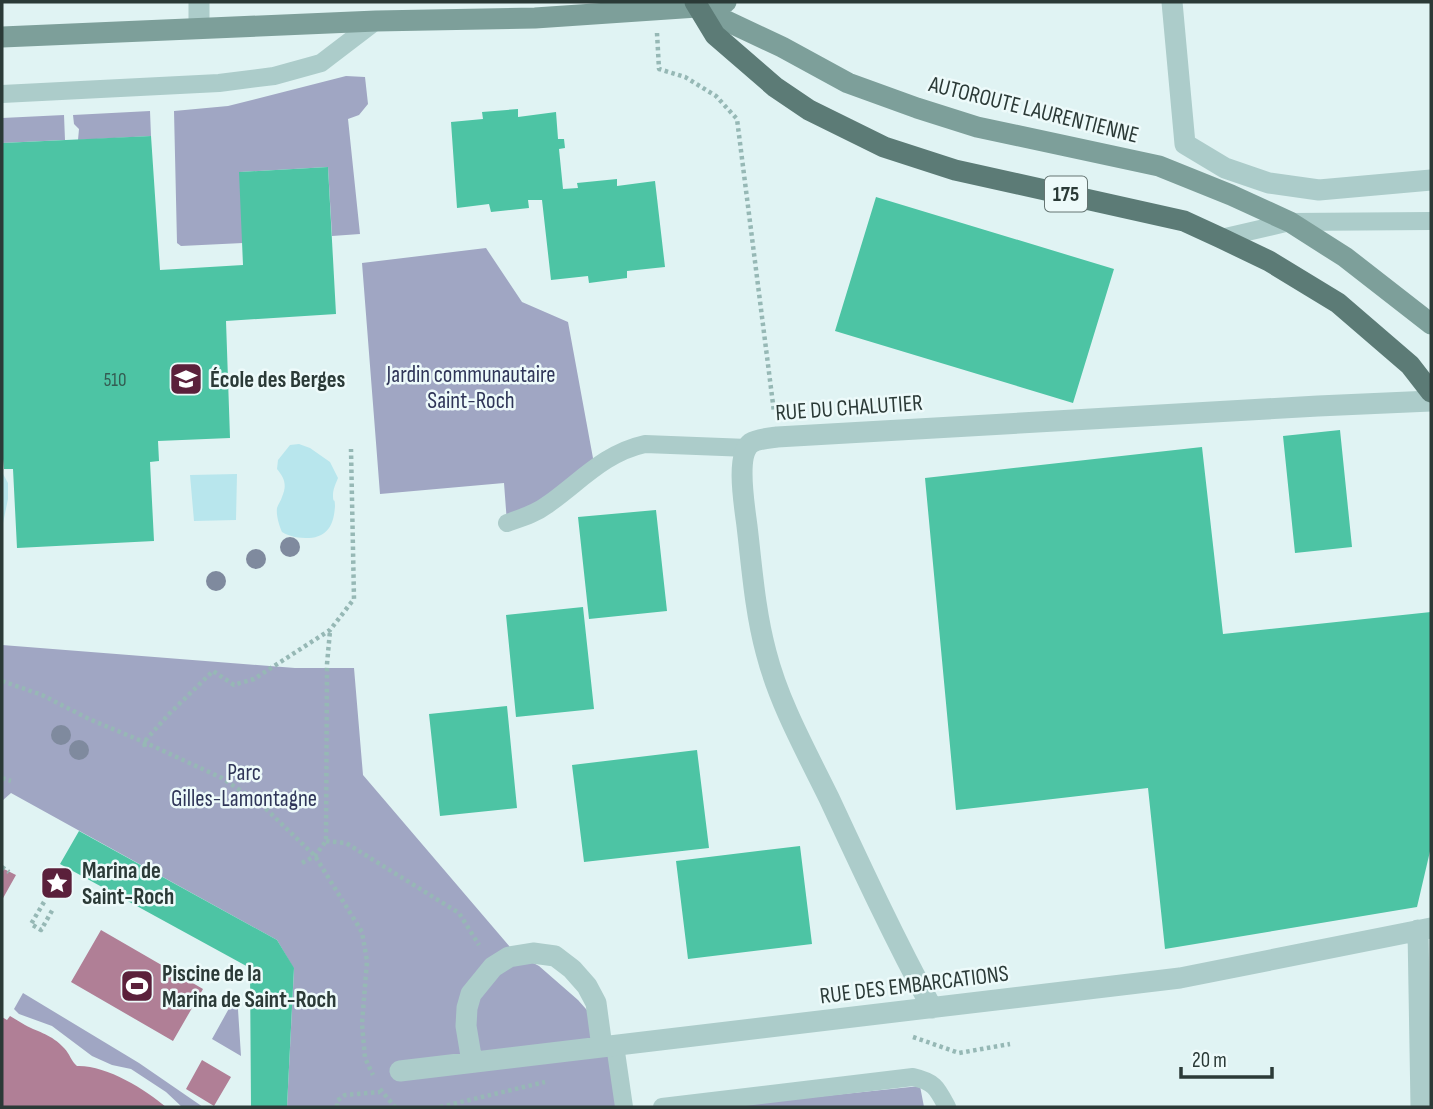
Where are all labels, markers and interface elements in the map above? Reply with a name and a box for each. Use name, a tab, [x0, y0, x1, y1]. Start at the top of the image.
street label: AUTOROUTE LAURENTIENNE	[925, 70, 1141, 150]
road number: 175	[1045, 176, 1087, 212]
school or university icon: École des Berges	[167, 360, 205, 398]
park label: Jardin communautaire Saint-Roch	[386, 361, 555, 415]
place label: École des Berges	[210, 366, 346, 394]
house number: 510	[104, 369, 126, 392]
street label: RUE DU CHALUTIER	[774, 389, 924, 427]
park label: Parc Gilles-Lamontagne	[171, 759, 317, 813]
place label: Marina de Saint-Roch	[82, 857, 174, 911]
place icon: Marina de Saint-Roch	[38, 864, 76, 902]
place label: Piscine de la Marina de Saint-Roch	[162, 960, 337, 1014]
street label: RUE DES EMBARCATIONS	[818, 960, 1010, 1010]
sports icon: Piscine de la Marina de Saint-Roch	[118, 967, 156, 1005]
scale bar	[1181, 1036, 1272, 1080]
text: 20 m	[1192, 1048, 1227, 1073]

